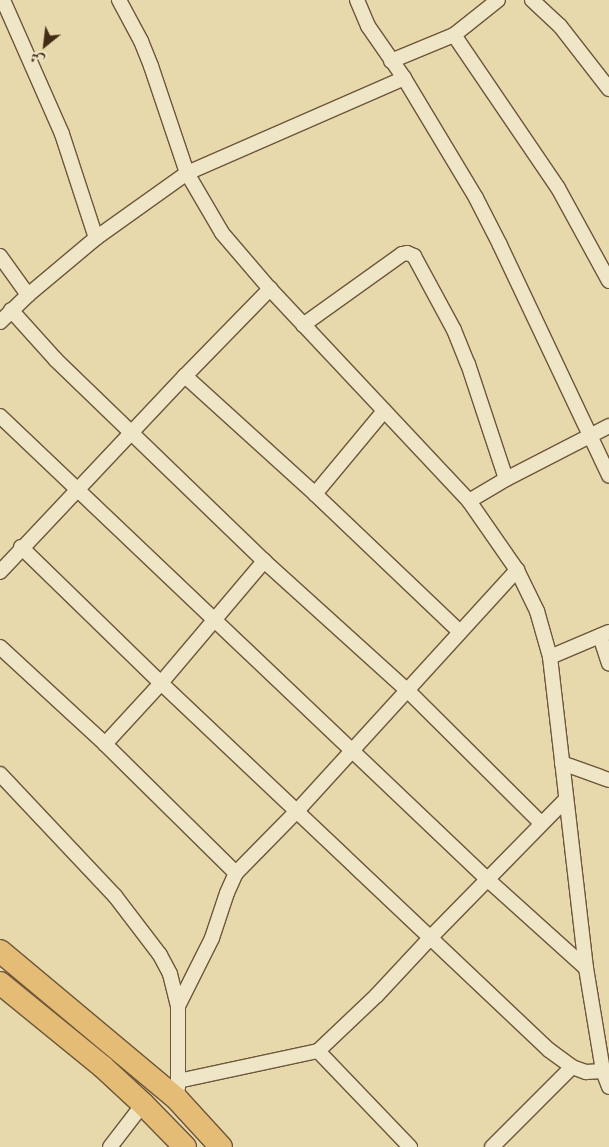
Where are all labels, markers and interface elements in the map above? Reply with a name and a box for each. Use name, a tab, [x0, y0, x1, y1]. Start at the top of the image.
north arrow	[20, 20, 70, 70]
text: ش	[27, 47, 48, 69]

